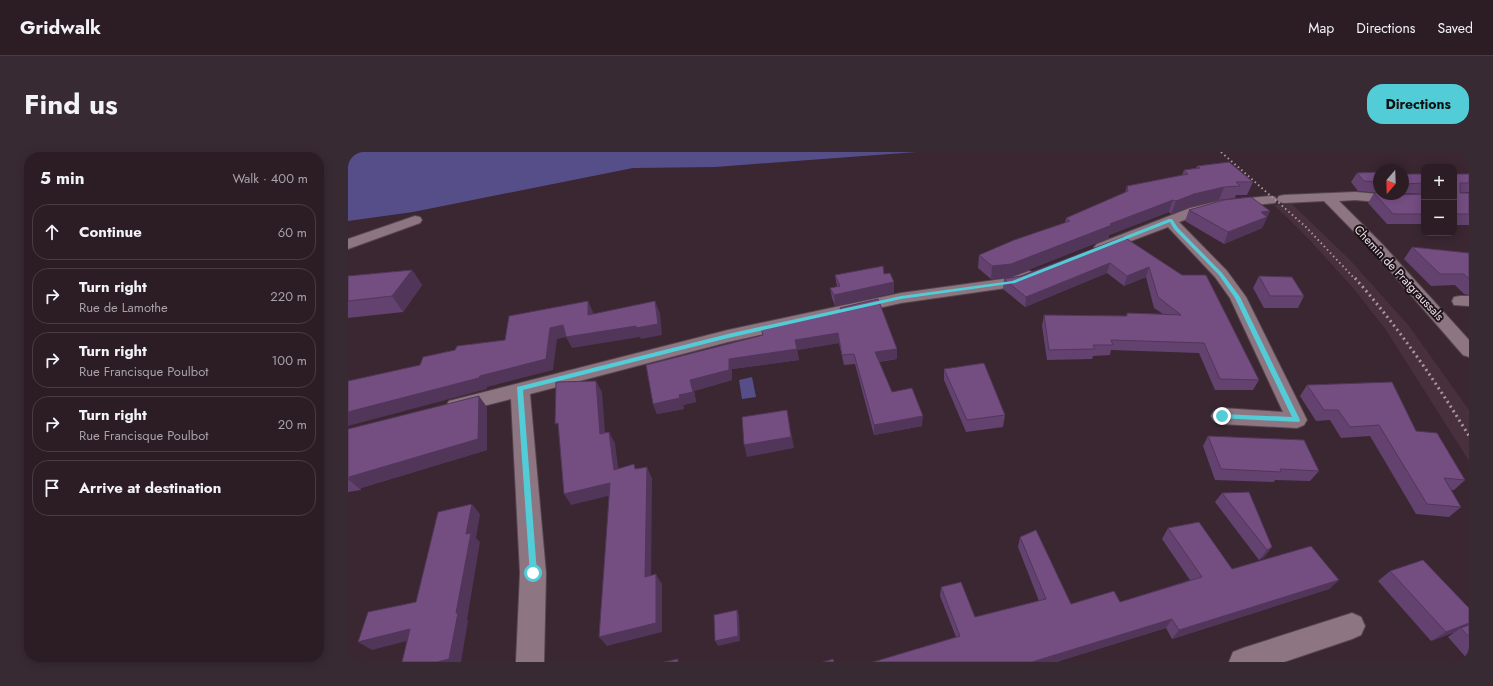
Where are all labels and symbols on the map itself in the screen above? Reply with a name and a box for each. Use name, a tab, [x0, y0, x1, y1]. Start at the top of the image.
north arrow	[1373, 164, 1409, 200]
street label: Chemin de Pratgraussals	[1350, 221, 1448, 325]
route end	[1213, 407, 1231, 425]
route start	[524, 564, 542, 582]

